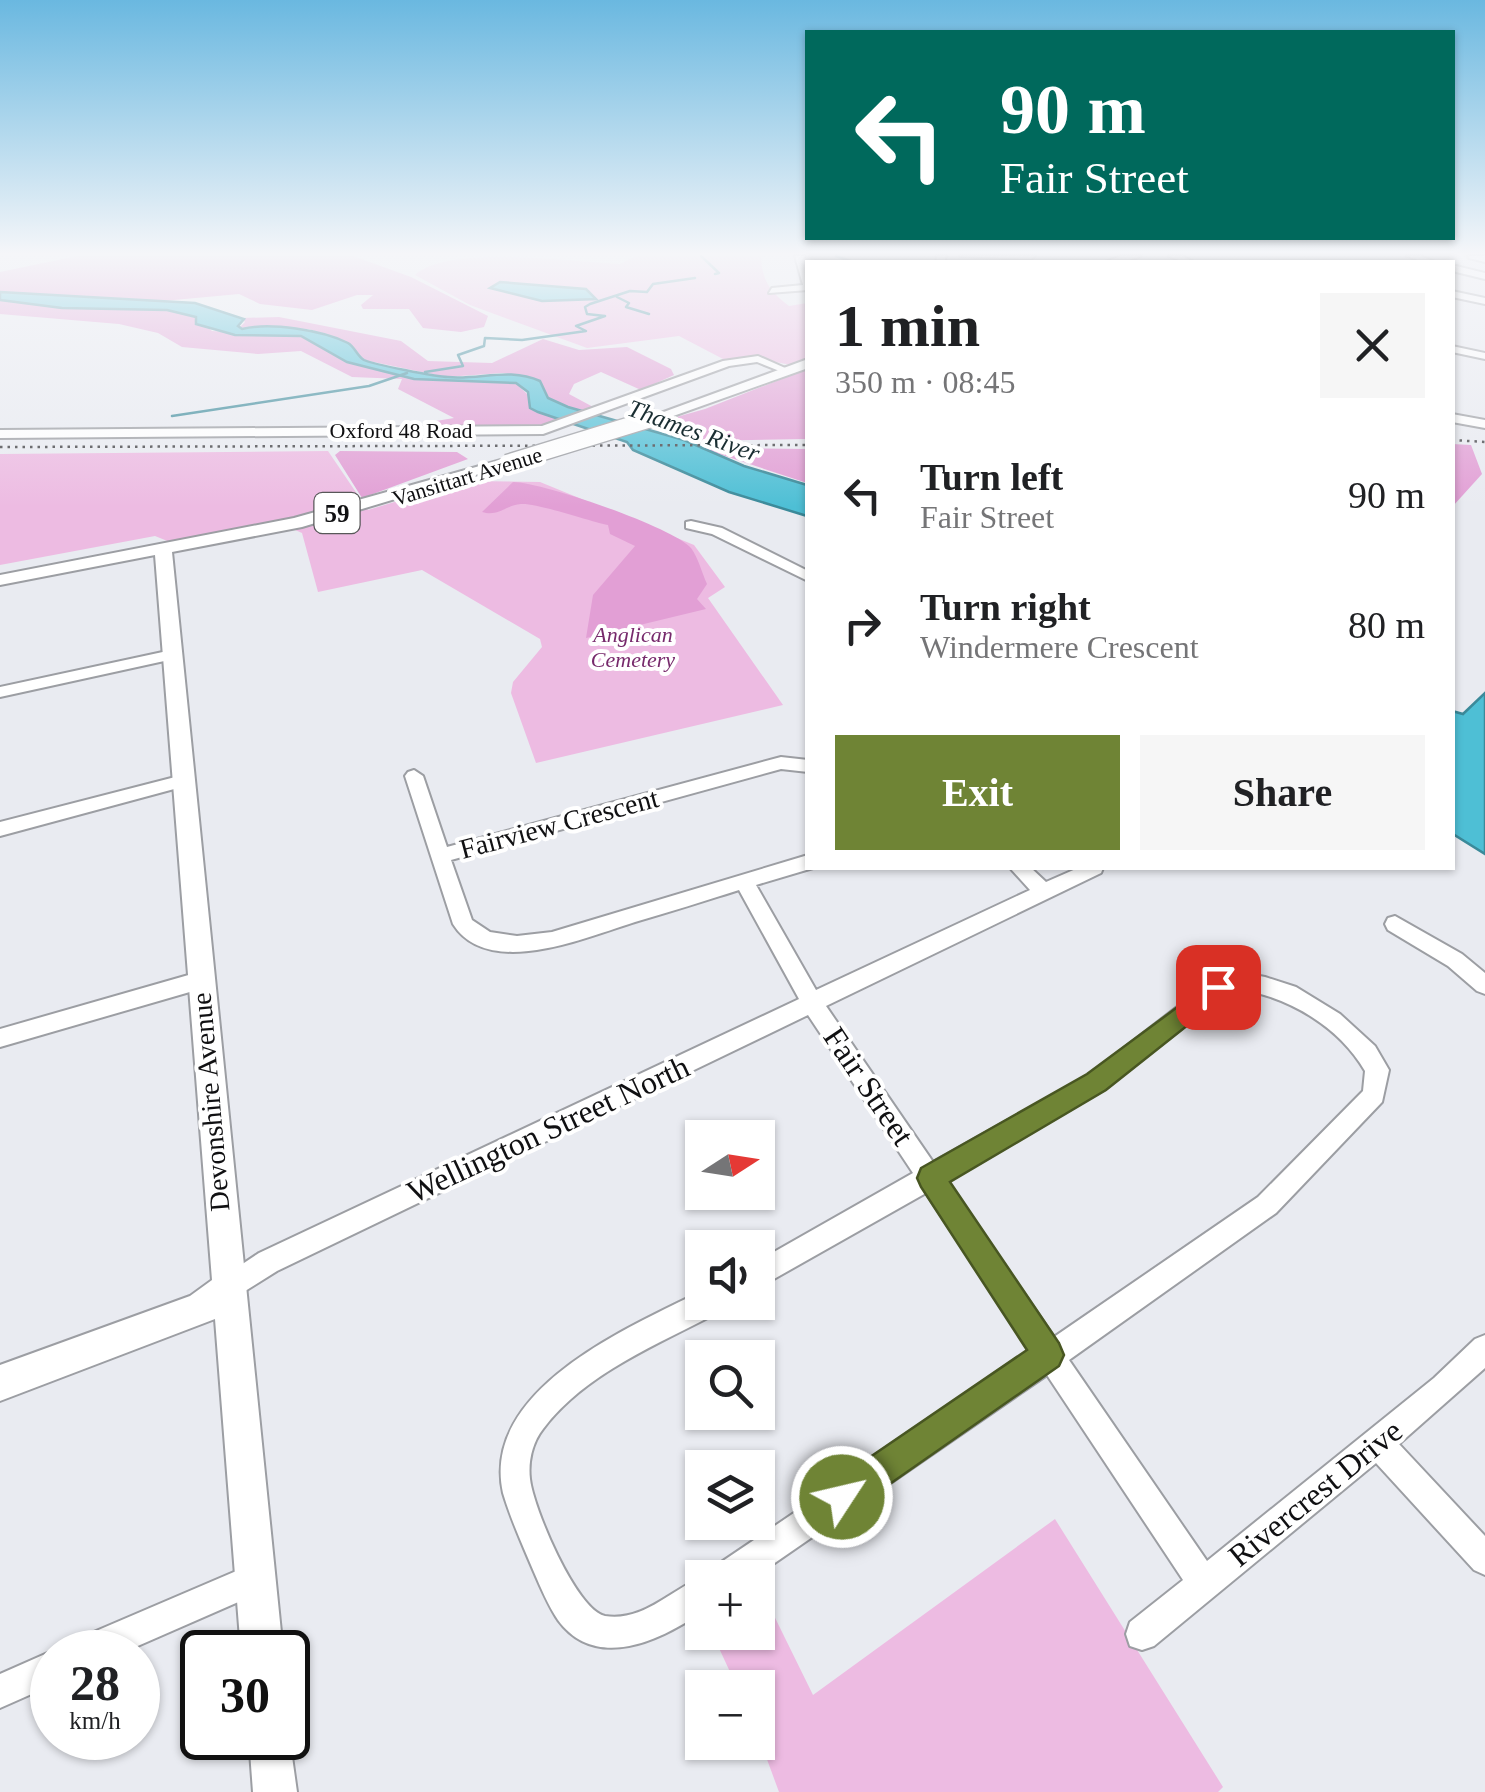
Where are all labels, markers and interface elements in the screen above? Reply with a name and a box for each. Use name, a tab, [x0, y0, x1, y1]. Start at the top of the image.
icon: left	[835, 70, 965, 200]
text: 90 m	[1000, 71, 1146, 148]
text: Fair Street	[1000, 153, 1189, 203]
text: 1 min	[835, 293, 980, 359]
button: close	[1320, 293, 1425, 398]
text: 350 m · 08:45	[835, 364, 1015, 400]
water label: Thames River	[624, 394, 764, 467]
street label: Oxford 48 Road	[330, 418, 472, 443]
street label: Vansittart Avenue	[389, 442, 545, 511]
text: Turn left	[920, 456, 1063, 498]
icon: left	[835, 468, 890, 523]
text: 90 m	[1348, 474, 1425, 516]
road number: 59	[314, 493, 360, 533]
text: Fair Street	[920, 499, 1054, 535]
text: Turn right	[920, 586, 1091, 628]
icon: right	[835, 598, 890, 653]
text: 80 m	[1348, 604, 1425, 646]
park label: Anglican Cemetery	[591, 622, 675, 672]
text: Windermere Crescent	[920, 629, 1199, 665]
button: Exit	[835, 735, 1120, 850]
button: Share	[1140, 735, 1425, 850]
street label: Fairview Crescent	[456, 782, 662, 865]
pin	[1176, 945, 1261, 1030]
icon: arrive	[1191, 960, 1246, 1015]
street label: Devonshire Avenue	[185, 991, 236, 1213]
street label: Fair Street	[817, 1020, 922, 1152]
street label: Wellington Street North	[401, 1048, 695, 1210]
north arrow	[685, 1120, 775, 1210]
map controls	[685, 1120, 775, 1760]
button: sound	[685, 1230, 775, 1320]
button: search	[685, 1340, 775, 1430]
street label: Rivercrest Drive	[1221, 1412, 1409, 1574]
position arrow	[790, 1445, 894, 1549]
button: layers	[685, 1450, 775, 1540]
button: +	[685, 1560, 775, 1650]
speed limit sign: 30	[180, 1630, 310, 1760]
text: 28	[70, 1655, 120, 1711]
button: −	[685, 1670, 775, 1760]
text: km/h	[69, 1707, 121, 1734]

